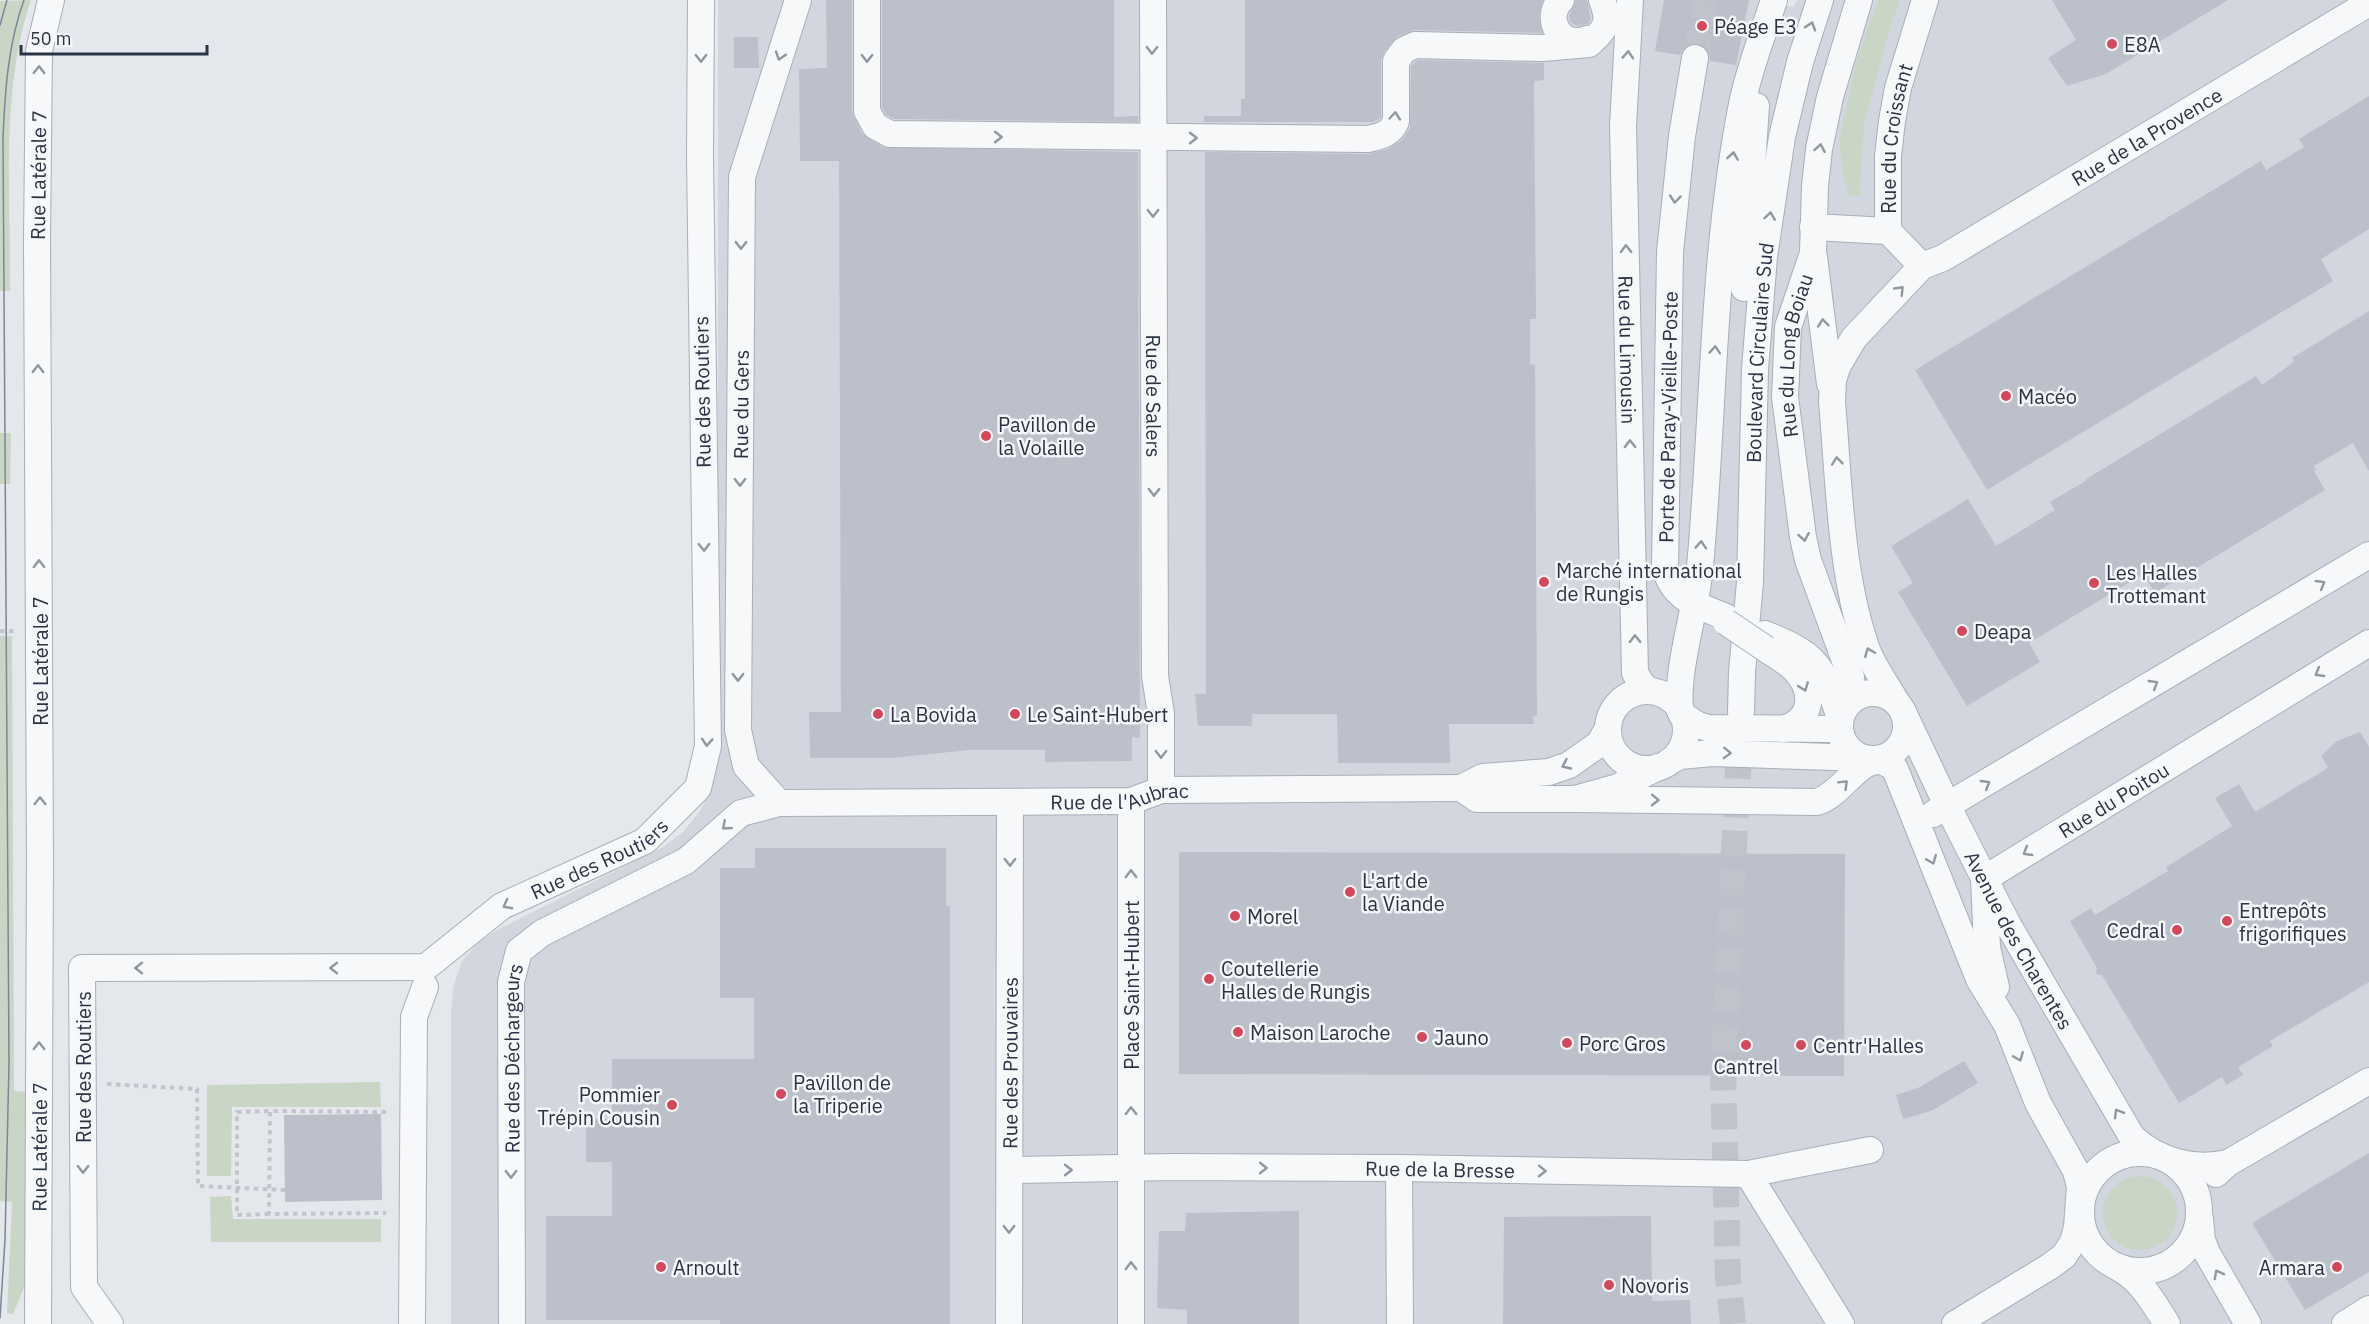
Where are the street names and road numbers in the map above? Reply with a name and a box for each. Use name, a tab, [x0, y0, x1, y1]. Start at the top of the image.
street label: Rue du Croissant	[1875, 60, 1918, 214]
street label: Rue de la Provence	[2066, 81, 2227, 192]
street label: Rue Latérale 7	[24, 110, 52, 240]
street label: Boulevard Circulaire Sud	[1739, 241, 1780, 463]
street label: Rue du Long Boiau	[1771, 270, 1819, 439]
street label: Rue du Limousin	[1613, 275, 1643, 424]
street label: Porte de Paray-Vieille-Poste	[1652, 291, 1684, 543]
street label: Rue des Routiers	[687, 316, 717, 468]
street label: Rue de Salers	[1140, 334, 1168, 458]
street label: Rue du Gers	[726, 350, 754, 459]
street label: Rue Latérale 7	[27, 596, 54, 726]
street label: Rue du Poitou	[2053, 755, 2174, 844]
street label: Rue de l'Aubrac	[1050, 776, 1189, 815]
street label: Rue des Routiers	[526, 812, 674, 905]
street label: Avenue des Charentes	[1959, 846, 2080, 1034]
street label: Place Saint-Hubert	[1118, 900, 1145, 1070]
street label: Rue des Déchargeurs	[497, 960, 529, 1153]
street label: Rue des Prouvaires	[996, 977, 1023, 1149]
street label: Rue des Routiers	[70, 991, 97, 1143]
street label: Rue Latérale 7	[25, 1082, 53, 1212]
street label: Rue de la Bresse	[1365, 1154, 1515, 1183]

